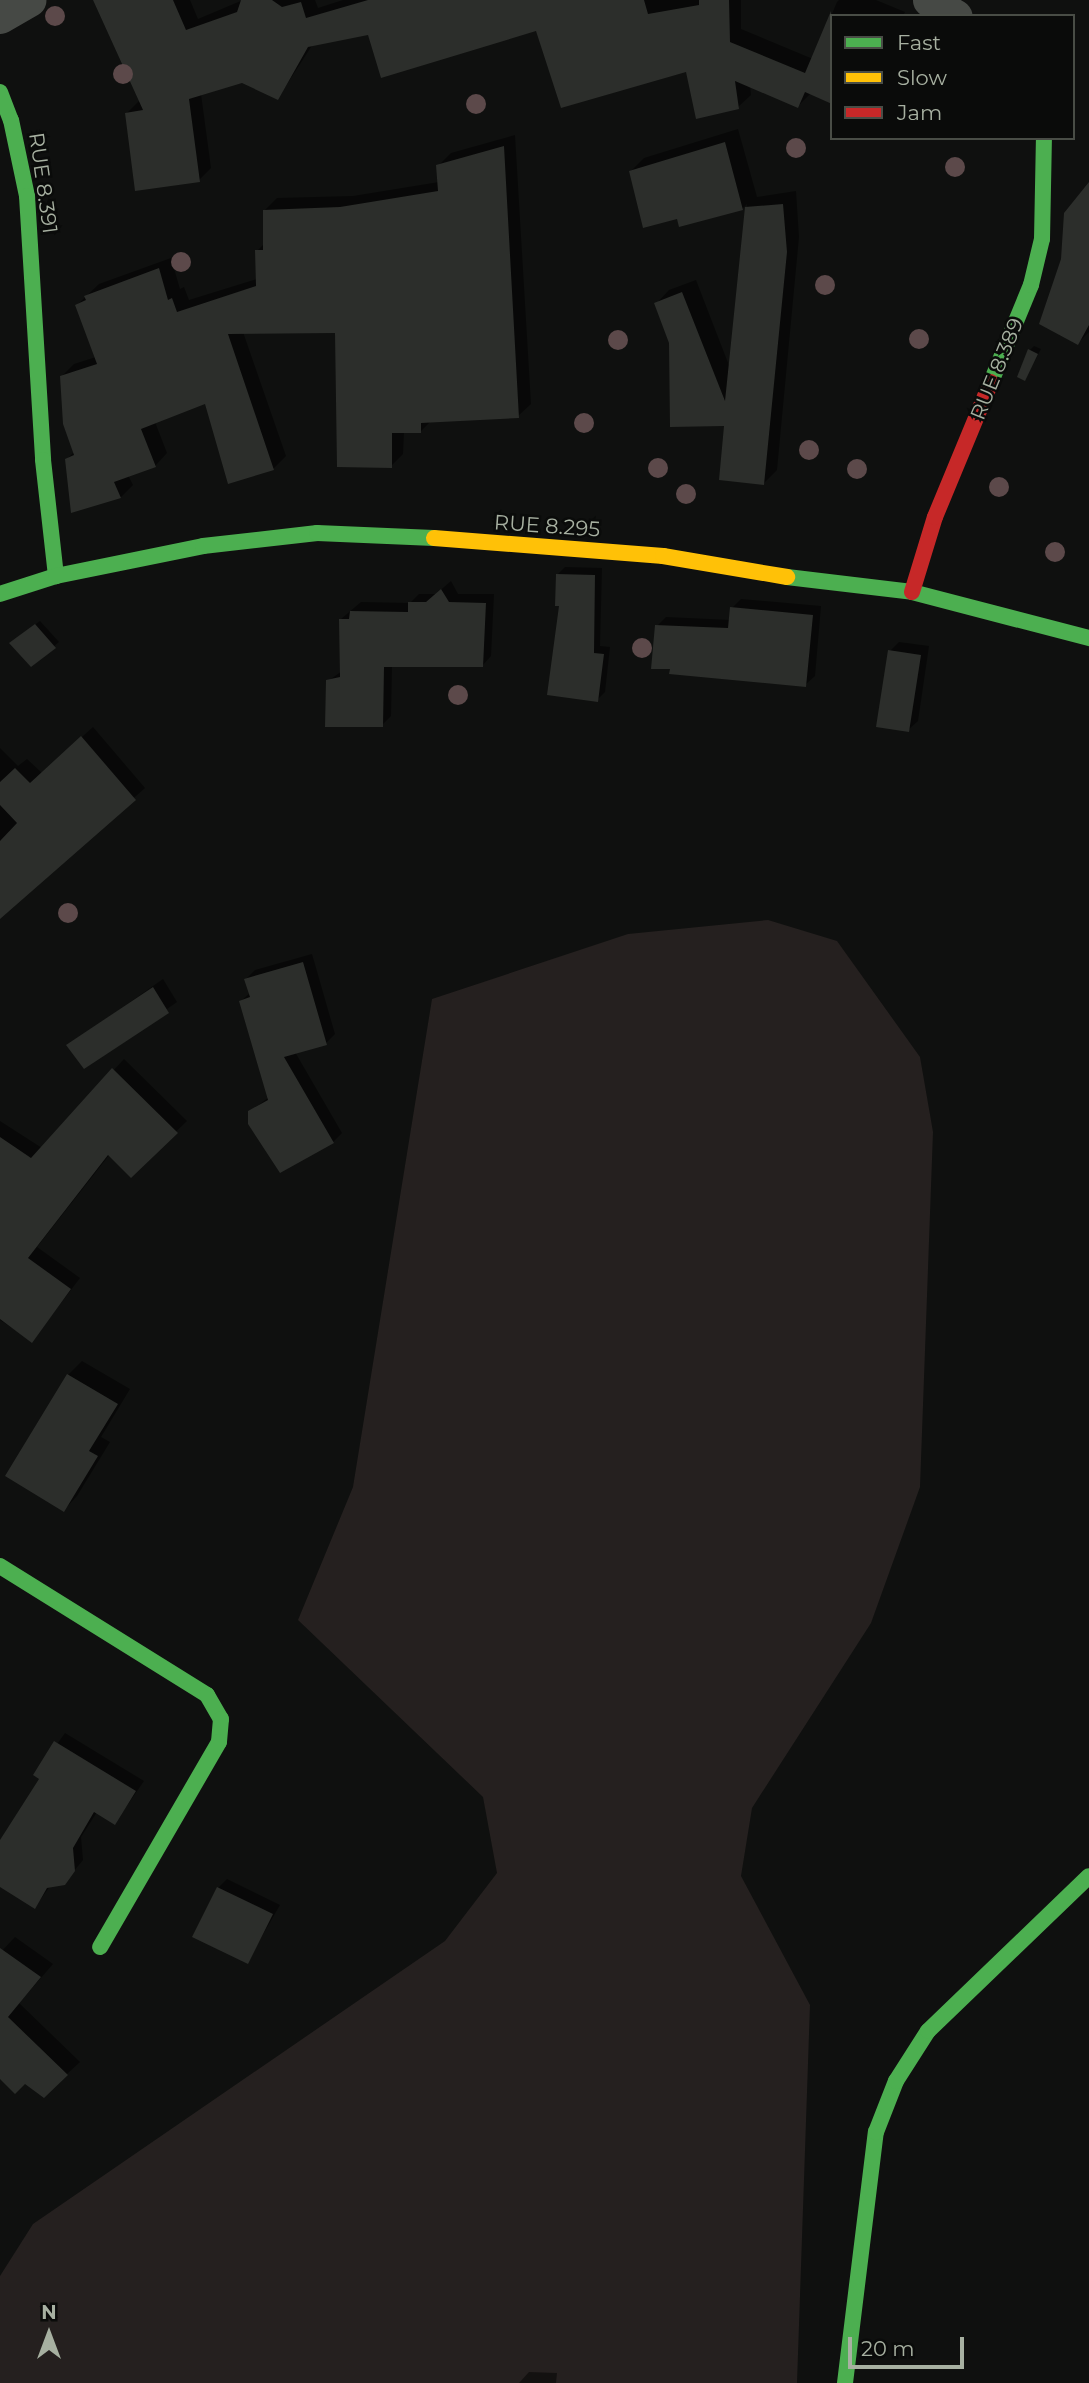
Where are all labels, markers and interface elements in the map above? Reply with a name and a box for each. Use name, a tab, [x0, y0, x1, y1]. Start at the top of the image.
legend	[830, 14, 1075, 140]
text: Fast	[897, 30, 941, 55]
text: Slow	[897, 65, 947, 90]
text: Jam	[897, 100, 942, 125]
street label: RUE 8.391	[23, 131, 63, 235]
street label: RUE 8.389	[965, 314, 1029, 424]
street label: RUE 8.295	[493, 510, 601, 542]
north arrow	[14, 2299, 84, 2369]
text: N	[41, 2301, 57, 2324]
scale bar	[851, 2324, 967, 2368]
text: 20 m	[861, 2336, 915, 2361]

